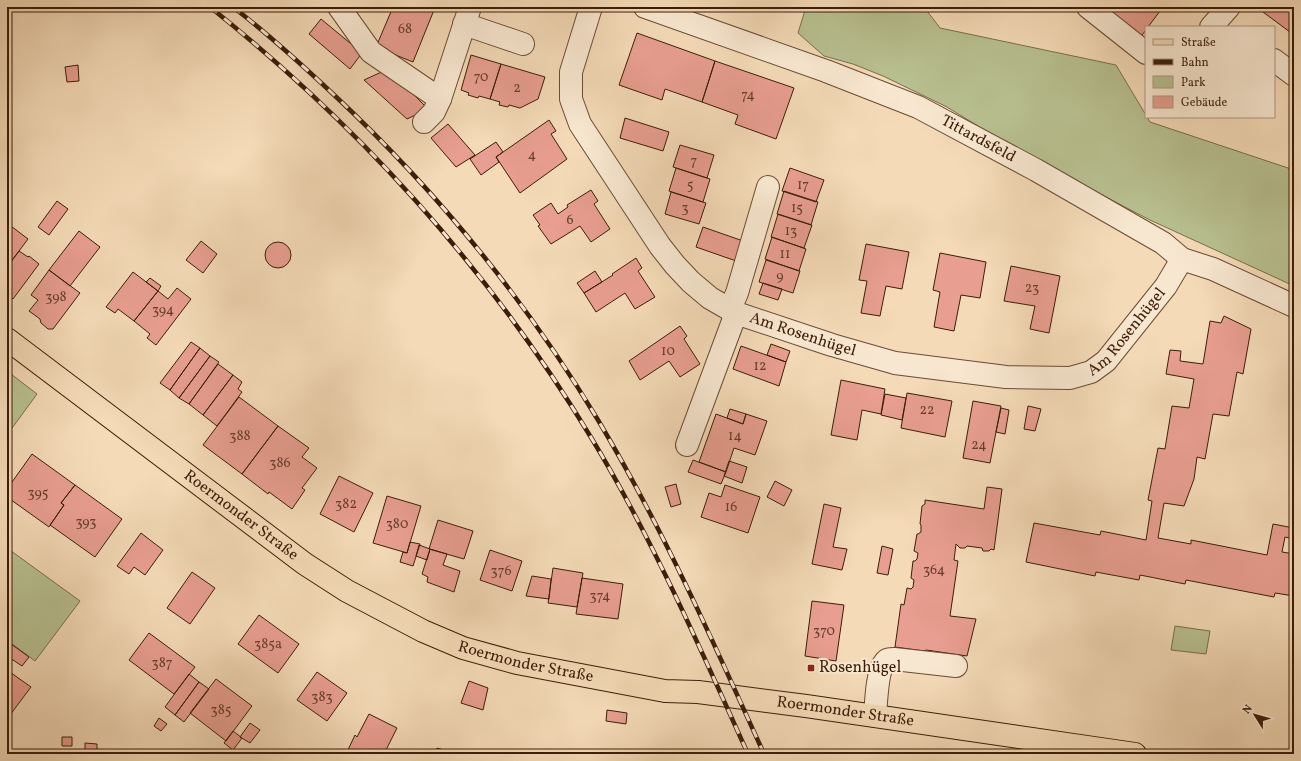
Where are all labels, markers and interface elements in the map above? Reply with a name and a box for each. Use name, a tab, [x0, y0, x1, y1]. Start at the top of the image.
house number: 68	[398, 20, 412, 39]
legend	[1145, 26, 1275, 118]
text: Straße	[1181, 35, 1216, 51]
text: Bahn	[1181, 55, 1209, 71]
house number: 70	[474, 68, 488, 87]
text: Park	[1181, 75, 1206, 91]
house number: 2	[513, 79, 521, 98]
house number: 74	[741, 86, 755, 105]
text: Gebäude	[1181, 95, 1228, 111]
street label: Tittardsfeld	[937, 110, 1020, 168]
house number: 4	[528, 146, 536, 165]
house number: 7	[691, 152, 698, 171]
house number: 5	[687, 176, 693, 195]
house number: 17	[797, 176, 809, 195]
house number: 3	[681, 199, 689, 218]
house number: 15	[791, 199, 803, 218]
house number: 6	[566, 211, 574, 230]
house number: 13	[785, 222, 797, 241]
house number: 11	[780, 245, 790, 264]
house number: 9	[776, 267, 784, 286]
house number: 23	[1025, 279, 1039, 298]
street label: Am Rosenhügel	[1083, 283, 1171, 382]
house number: 398	[45, 288, 67, 307]
house number: 394	[152, 301, 174, 320]
street label: Am Rosenhügel	[746, 307, 859, 362]
house number: 10	[661, 342, 675, 361]
house number: 12	[754, 357, 766, 376]
house number: 22	[919, 401, 935, 420]
house number: 388	[229, 427, 251, 446]
house number: 14	[728, 427, 742, 446]
house number: 24	[971, 436, 987, 455]
house number: 386	[269, 454, 291, 473]
street label: Roermonder Straße	[179, 465, 303, 566]
house number: 395	[28, 484, 48, 503]
house number: 382	[335, 495, 357, 514]
house number: 16	[725, 498, 737, 517]
house number: 393	[75, 513, 97, 532]
house number: 380	[386, 515, 408, 534]
house number: 364	[923, 561, 945, 580]
house number: 376	[490, 562, 512, 581]
house number: 374	[590, 587, 610, 606]
house number: 370	[813, 622, 835, 641]
house number: 385a	[254, 635, 282, 654]
street label: Roermonder Straße	[455, 636, 595, 688]
house number: 387	[151, 654, 173, 673]
place label: Rosenhügel	[819, 657, 901, 679]
marker: Rosenhügel	[806, 663, 816, 673]
house number: 383	[311, 688, 333, 707]
street label: Roermonder Straße	[775, 691, 915, 733]
north arrow	[1235, 695, 1275, 735]
house number: 385	[211, 701, 231, 720]
text: N	[1240, 702, 1257, 718]

